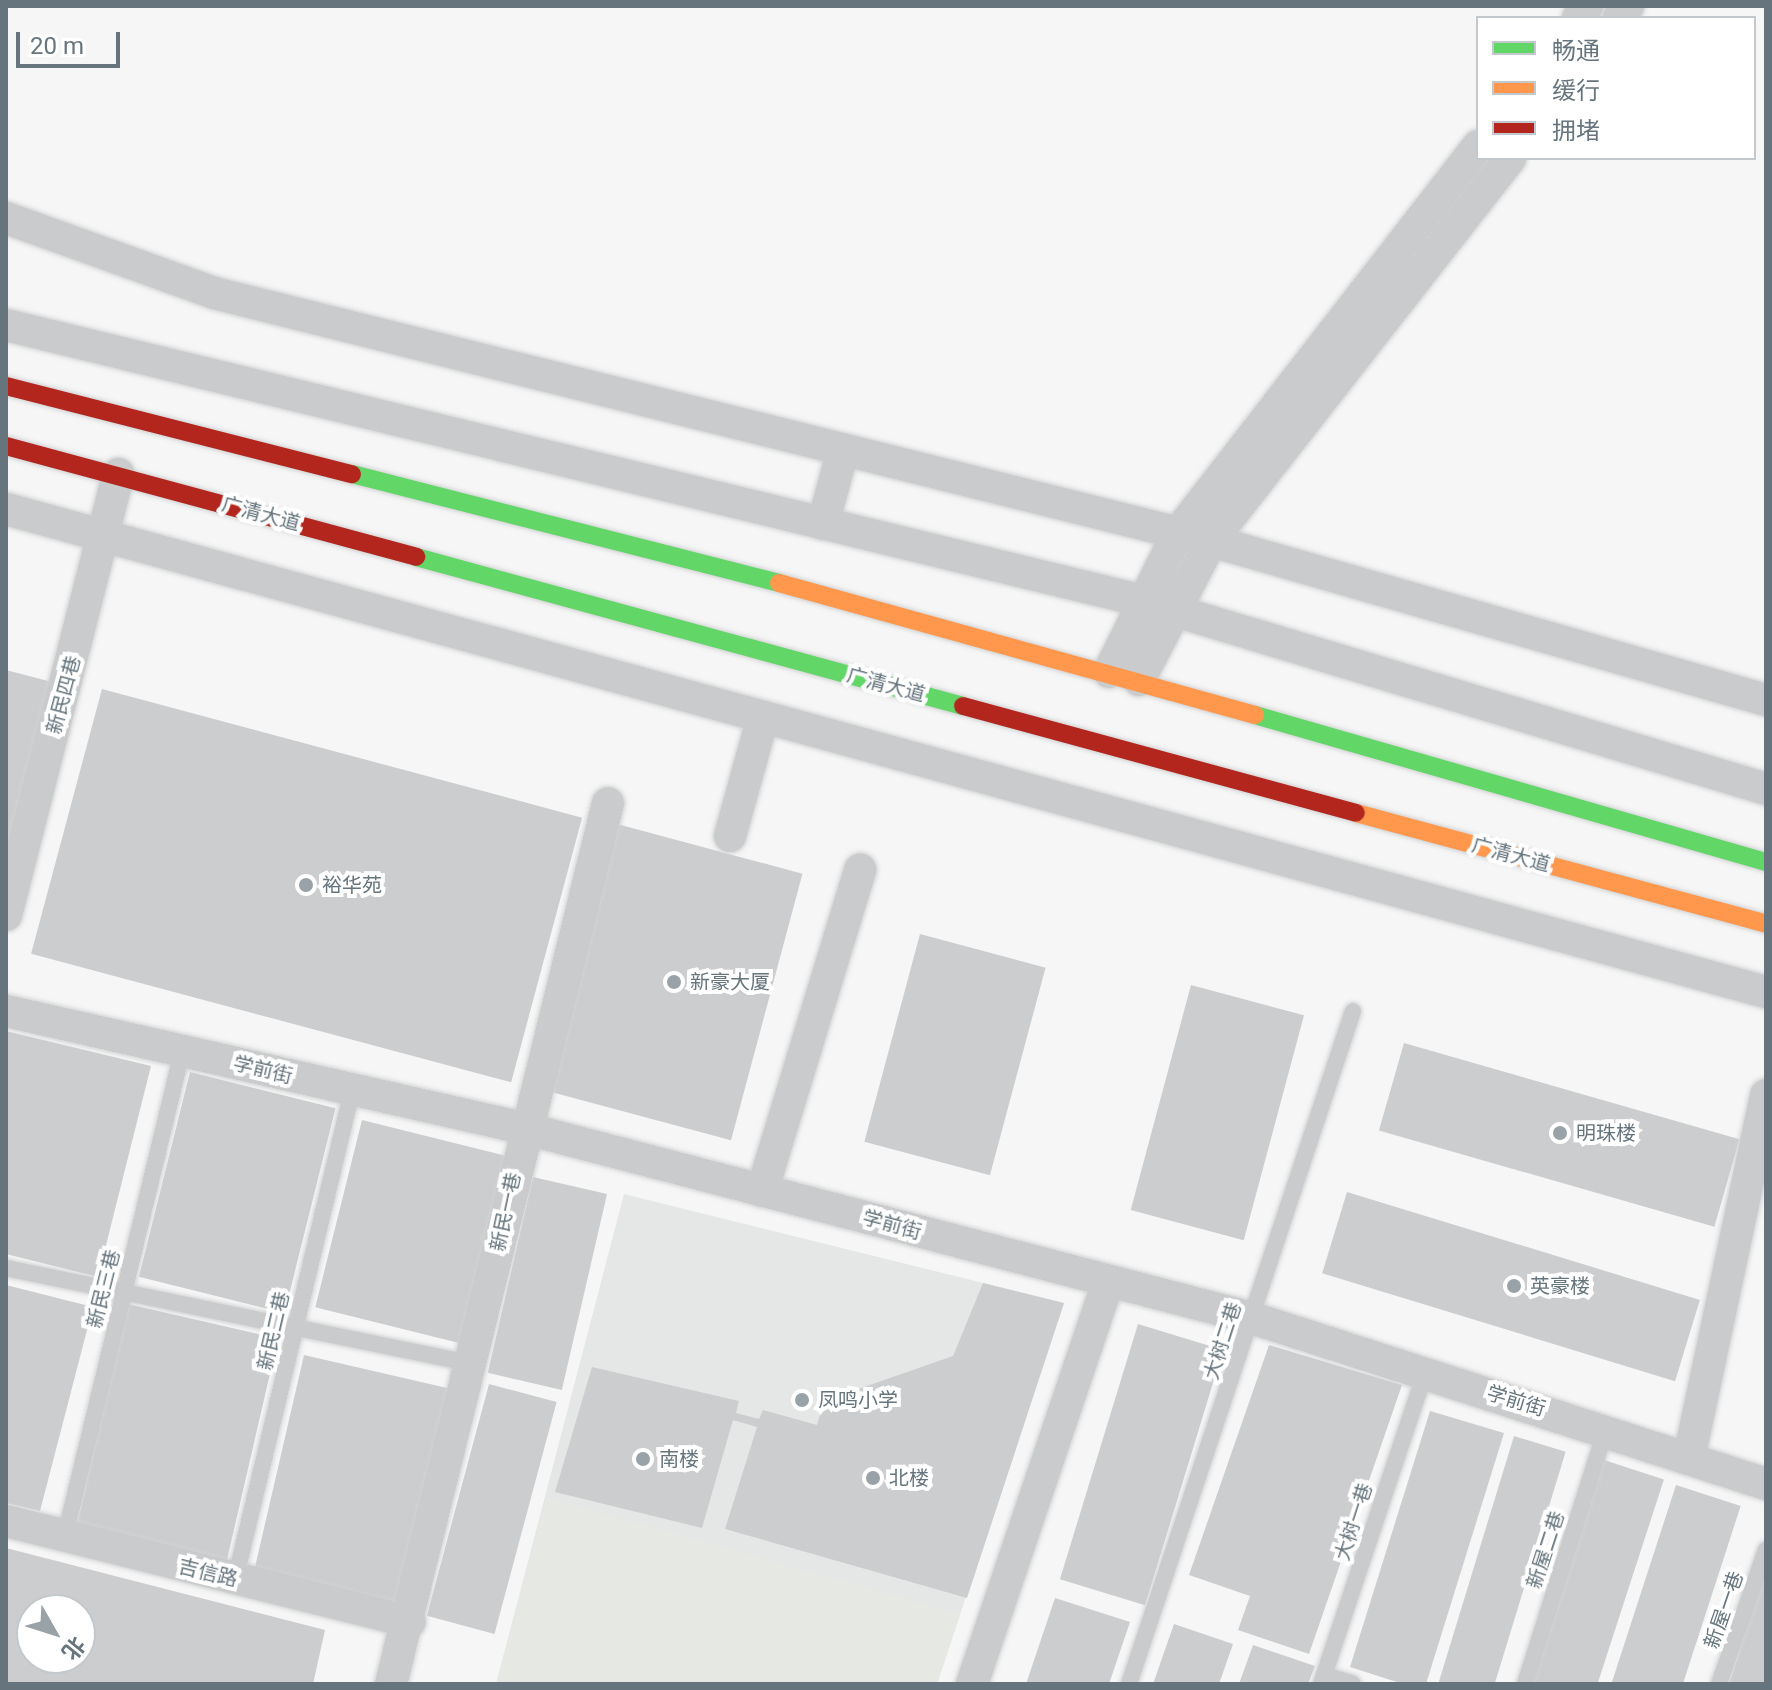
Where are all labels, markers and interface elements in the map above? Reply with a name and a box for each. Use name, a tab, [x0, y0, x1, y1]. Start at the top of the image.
scale bar	[20, 16, 124, 66]
legend	[1476, 16, 1756, 160]
text: 20 m	[30, 32, 84, 60]
text: 畅通	[1552, 37, 1600, 65]
text: 缓行	[1552, 77, 1600, 105]
text: 拥堵	[1552, 117, 1600, 145]
street label: 广清大道	[219, 492, 303, 536]
street label: 新民四巷	[42, 653, 86, 737]
street label: 广清大道	[844, 663, 928, 707]
street label: 广清大道	[1469, 833, 1553, 877]
place label: 裕华苑	[322, 873, 382, 897]
marker: 裕华苑	[297, 876, 315, 894]
place label: 新豪大厦	[690, 970, 770, 994]
marker: 新豪大厦	[665, 973, 683, 991]
street label: 学前街	[231, 1052, 295, 1088]
place label: 明珠楼	[1576, 1121, 1636, 1145]
marker: 明珠楼	[1551, 1124, 1569, 1142]
street label: 新民一巷	[486, 1170, 526, 1254]
street label: 学前街	[860, 1206, 924, 1244]
street label: 新民三巷	[83, 1247, 125, 1331]
place label: 英豪楼	[1530, 1274, 1590, 1298]
marker: 英豪楼	[1505, 1277, 1523, 1295]
street label: 新民二巷	[253, 1289, 295, 1373]
street label: 大树二巷	[1199, 1299, 1247, 1383]
street label: 学前街	[1484, 1381, 1548, 1421]
place label: 凤鸣小学	[818, 1388, 898, 1412]
marker: 凤鸣小学	[793, 1391, 811, 1409]
place label: 南楼	[659, 1447, 699, 1471]
marker: 南楼	[634, 1450, 652, 1468]
place label: 北楼	[889, 1466, 929, 1490]
marker: 北楼	[864, 1469, 882, 1487]
street label: 大树一巷	[1330, 1480, 1378, 1564]
street label: 新屋二巷	[1522, 1508, 1570, 1592]
street label: 吉信路	[176, 1554, 240, 1592]
street label: 新屋一巷	[1700, 1568, 1748, 1652]
north arrow	[16, 1594, 96, 1674]
text: 北	[57, 1632, 90, 1665]

